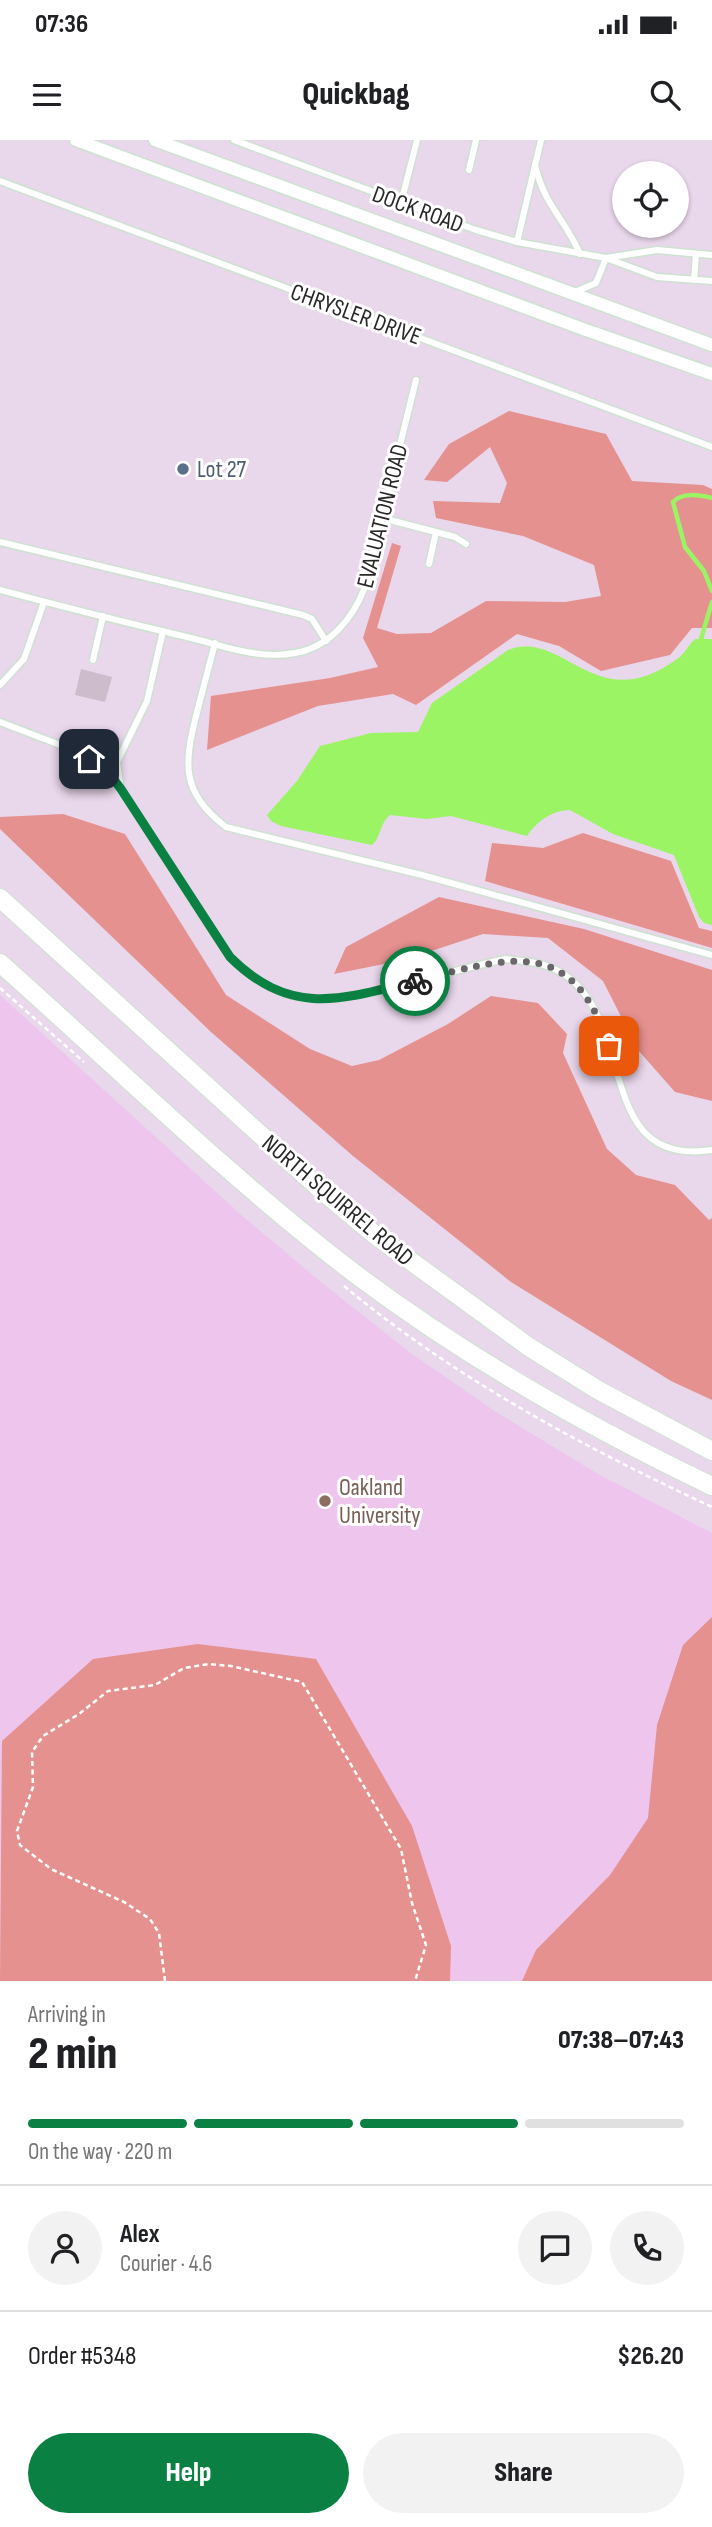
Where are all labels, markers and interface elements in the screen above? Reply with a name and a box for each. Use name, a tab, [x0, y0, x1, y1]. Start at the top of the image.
text: 07:36	[35, 9, 88, 40]
text: Quickbag	[302, 75, 410, 114]
icon: menu	[28, 76, 66, 114]
icon: search	[646, 76, 684, 114]
map controls	[612, 161, 689, 238]
button: locate	[612, 161, 689, 238]
street label: DOCK ROAD	[368, 180, 467, 239]
street label: CHRYSLER DRIVE	[287, 277, 425, 351]
street label: EVALUATION ROAD	[351, 441, 414, 591]
place label: Lot 27	[197, 455, 247, 484]
marker: Lot 27	[175, 461, 191, 477]
pin	[59, 729, 119, 789]
icon: home	[70, 740, 108, 778]
courier	[380, 946, 450, 1016]
icon: bike	[396, 962, 434, 1000]
pin	[579, 1016, 639, 1076]
icon: bag	[590, 1027, 628, 1065]
street label: NORTH SQUIRREL ROAD	[256, 1129, 419, 1272]
place label: Oakland University	[339, 1473, 421, 1530]
marker: Oakland University	[317, 1493, 333, 1509]
text: Arriving in	[28, 2001, 106, 2029]
text: 07:38–07:43	[558, 2025, 684, 2056]
text: 2 min	[28, 2027, 117, 2082]
text: On the way · 220 m	[28, 2138, 172, 2166]
button: person	[28, 2211, 102, 2285]
button: chat	[518, 2211, 592, 2285]
button: phone	[610, 2211, 684, 2285]
text: Alex	[120, 2219, 160, 2250]
text: Courier · 4.6	[120, 2250, 212, 2278]
text: Order #5348	[28, 2341, 136, 2372]
text: $26.20	[617, 2341, 684, 2372]
button: Help	[28, 2433, 349, 2513]
button: Share	[363, 2433, 684, 2513]

